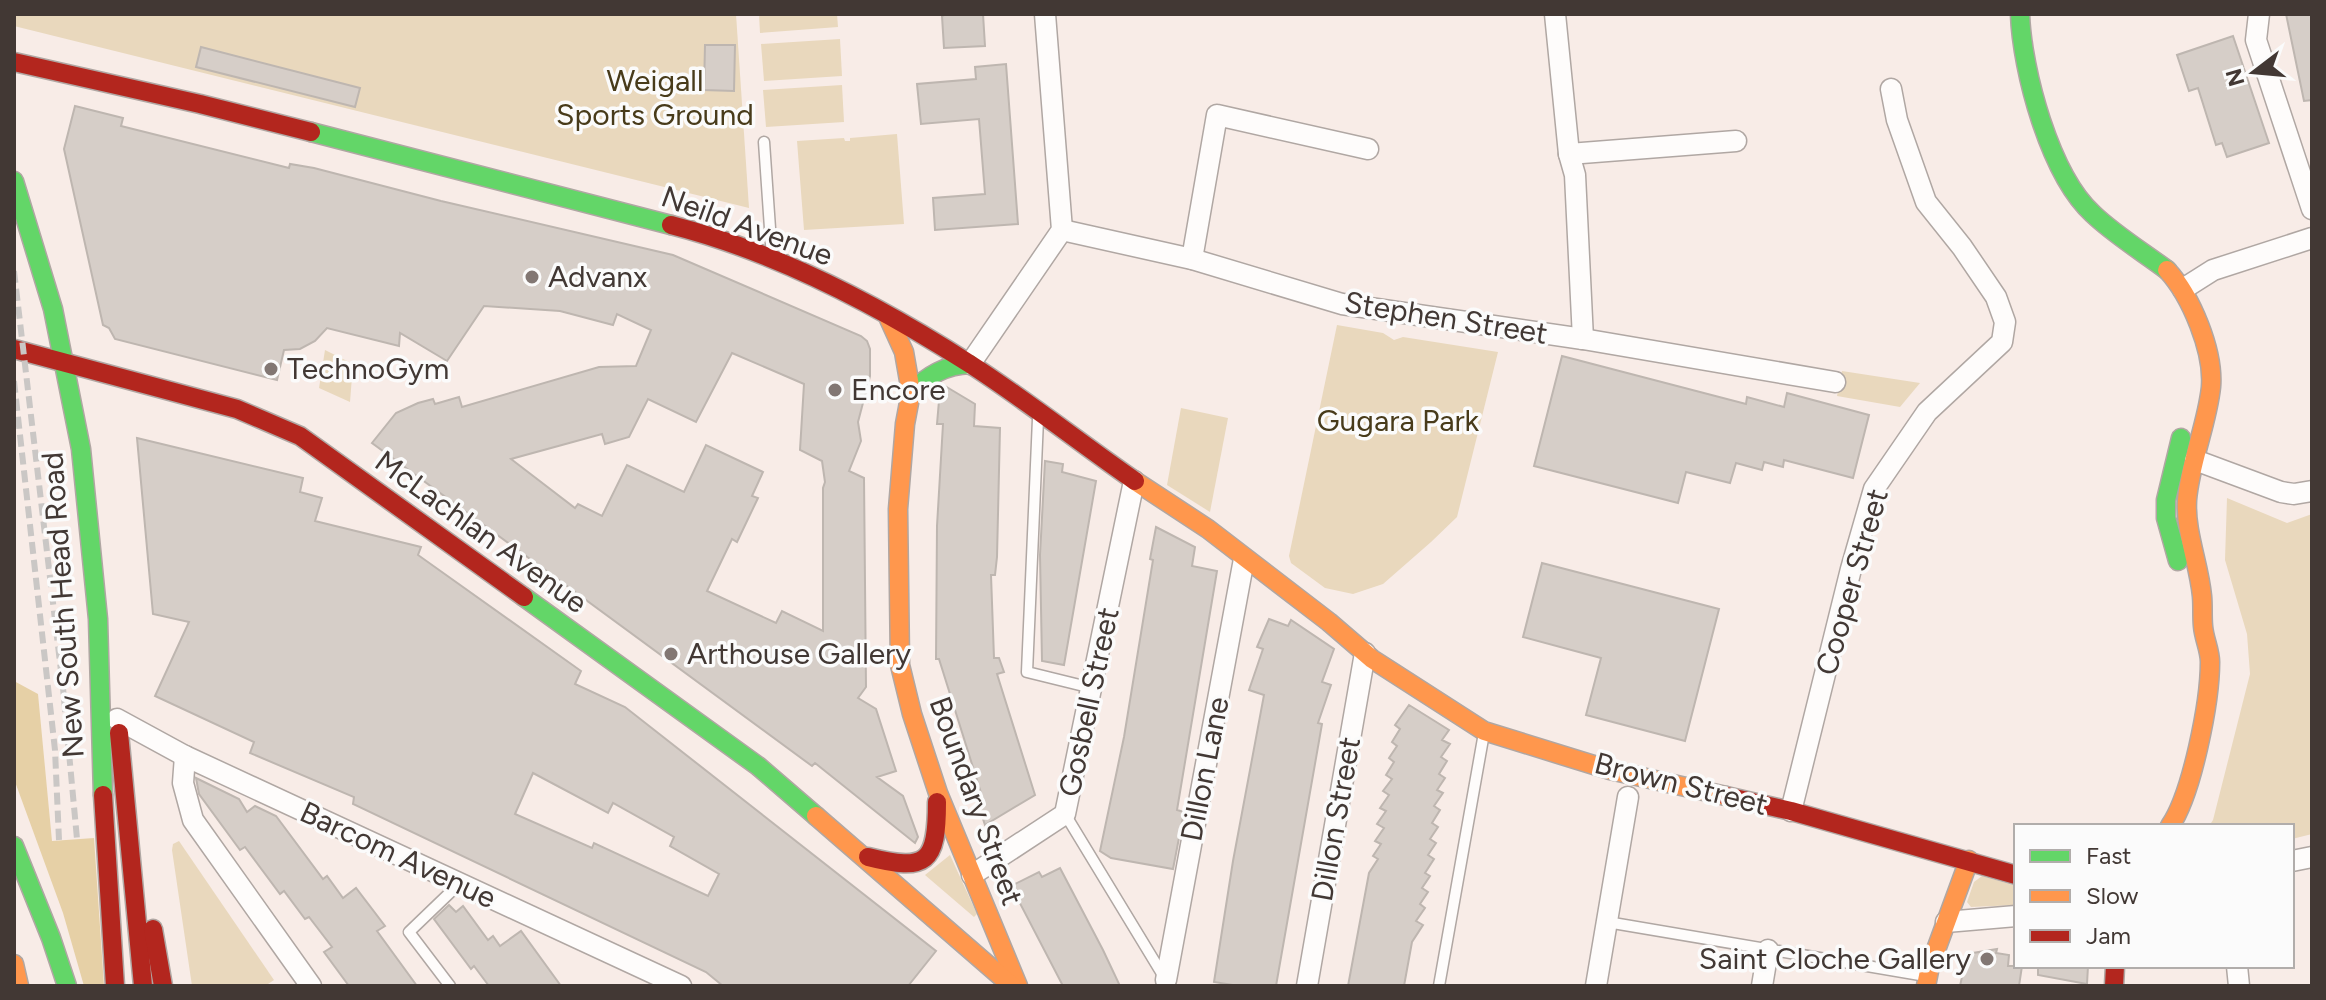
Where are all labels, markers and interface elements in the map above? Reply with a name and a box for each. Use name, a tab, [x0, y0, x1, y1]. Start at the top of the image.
north arrow	[2214, 32, 2294, 112]
park label: Weigall Sports Ground	[556, 62, 754, 133]
text: N	[2220, 65, 2251, 89]
street label: Neild Avenue	[656, 177, 838, 274]
place label: Advanx	[548, 258, 647, 295]
marker: Advanx	[523, 268, 541, 286]
street label: Stephen Street	[1342, 283, 1550, 352]
place label: TechnoGym	[287, 350, 449, 387]
marker: TechnoGym	[262, 360, 280, 378]
place label: Encore	[851, 371, 946, 408]
marker: Encore	[826, 381, 844, 399]
park label: Gugara Park	[1317, 402, 1480, 439]
street label: McLachlan Avenue	[368, 442, 595, 621]
street label: New South Head Road	[33, 451, 92, 759]
street label: Cooper Street	[1807, 484, 1896, 679]
street label: Gosbell Street	[1050, 604, 1127, 800]
place label: Arthouse Gallery	[687, 635, 911, 672]
marker: Arthouse Gallery	[662, 645, 680, 663]
street label: Boundary Street	[922, 691, 1031, 910]
street label: Dillon Lane	[1172, 694, 1237, 844]
street label: Dillon Street	[1303, 734, 1368, 904]
street label: Brown Street	[1591, 744, 1772, 823]
street label: Barcom Avenue	[294, 793, 502, 916]
legend	[2014, 824, 2294, 968]
text: Fast	[2086, 841, 2131, 870]
text: Slow	[2086, 881, 2139, 910]
text: Jam	[2086, 921, 2131, 950]
place label: Saint Cloche Gallery	[1699, 940, 1971, 977]
marker: Saint Cloche Gallery	[1978, 950, 1996, 968]

